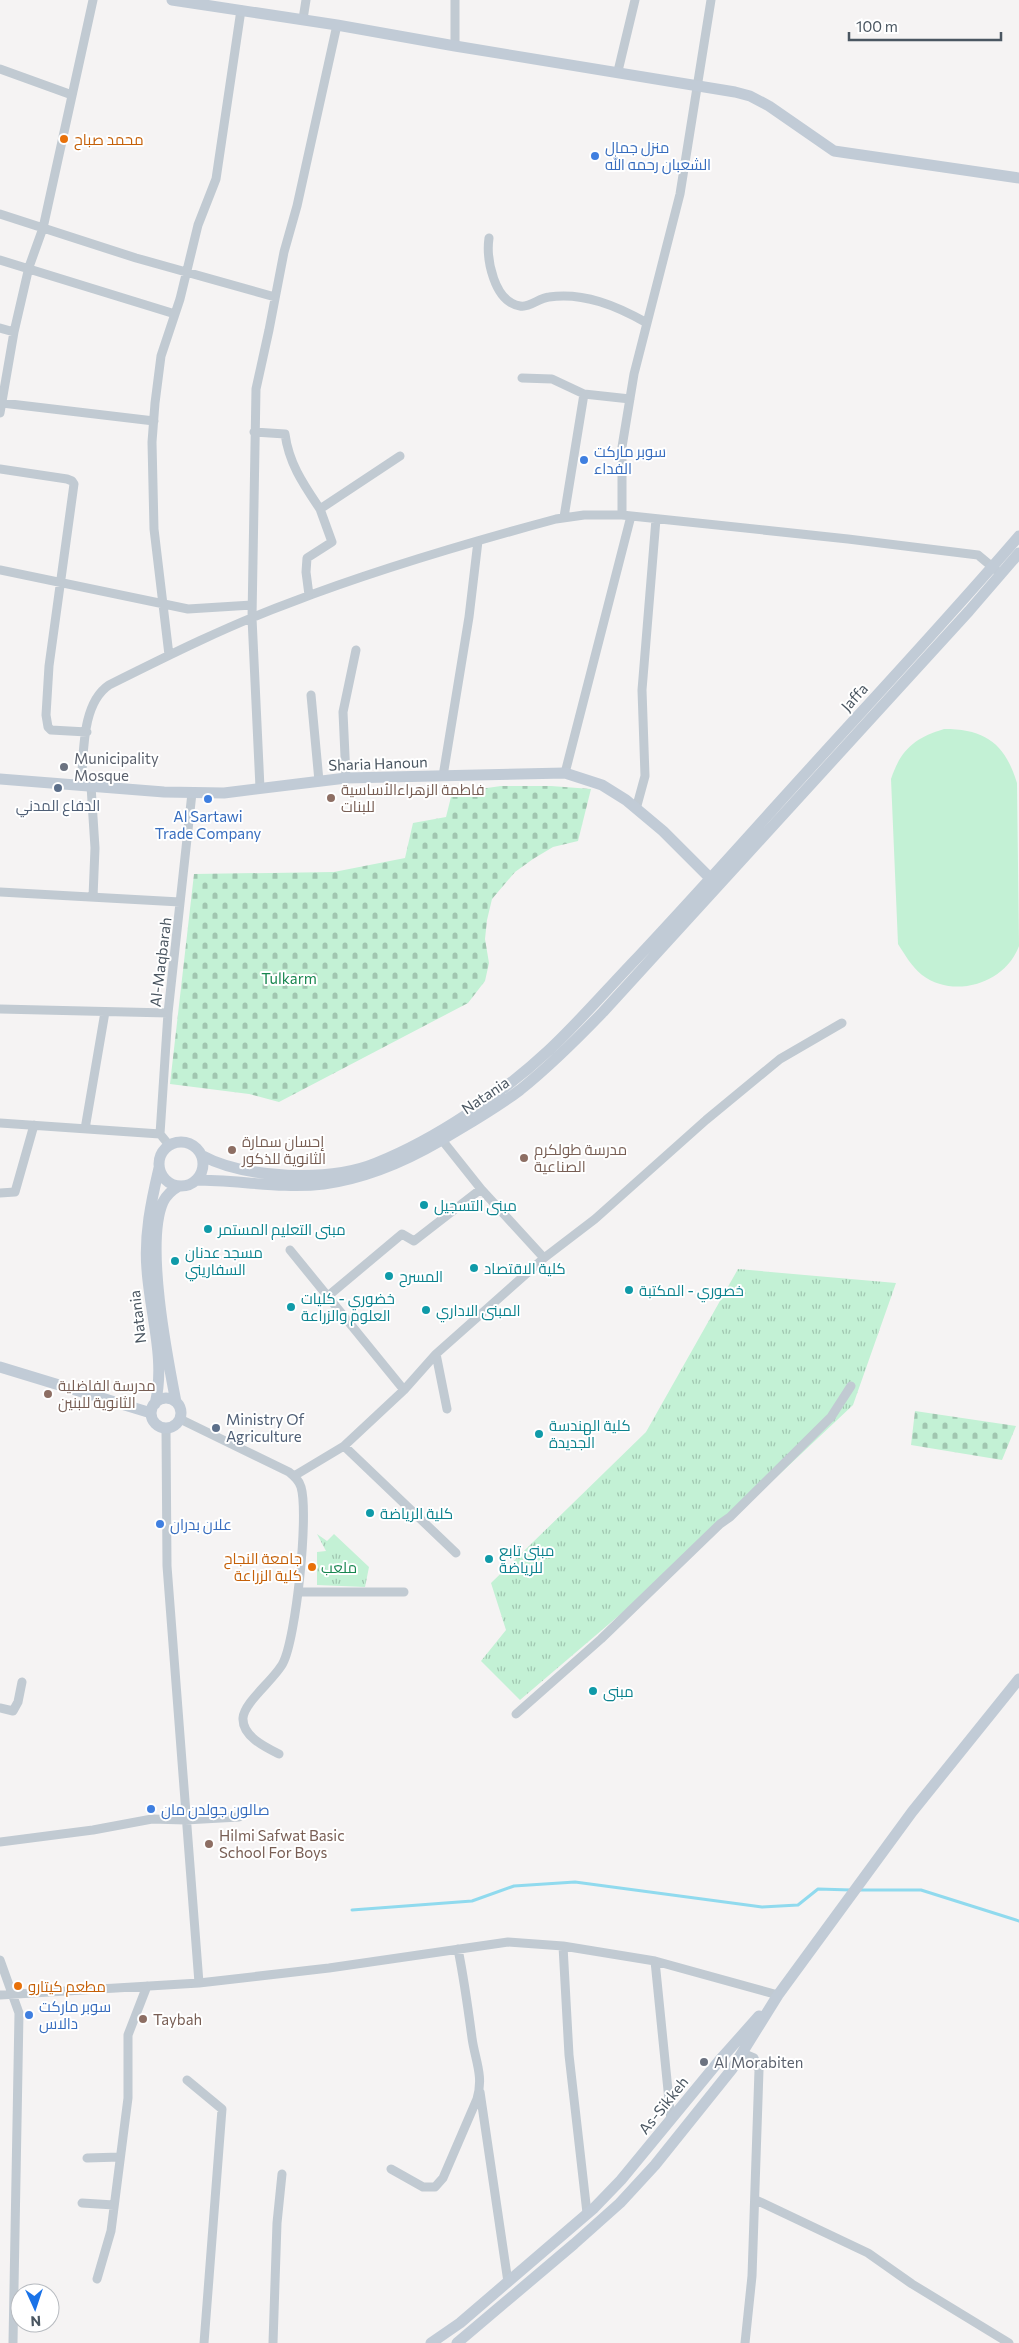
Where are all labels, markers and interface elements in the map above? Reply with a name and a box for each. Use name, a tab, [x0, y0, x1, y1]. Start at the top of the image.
scale bar	[849, 10, 1002, 42]
text: 100 m	[856, 17, 898, 35]
place label: محمد صباح	[74, 130, 144, 151]
marker: محمد صباح	[58, 133, 70, 145]
place label: منزل جمال الشعبان رحمه الله	[605, 138, 711, 175]
marker: منزل جمال الشعبان رحمه الله	[589, 150, 601, 162]
place label: سوبر ماركت الفداء	[594, 442, 666, 477]
marker: سوبر ماركت الفداء	[578, 454, 590, 466]
street label: Jaffa	[837, 679, 871, 715]
place label: Municipality Mosque	[74, 749, 159, 784]
street label: Sharia Hanoun	[328, 752, 428, 774]
marker: Municipality Mosque	[58, 761, 70, 773]
place label: فاطمة الزهراءالأساسية للبنات	[341, 780, 485, 815]
marker: الدفاع المدني	[52, 782, 64, 794]
marker: فاطمة الزهراءالأساسية للبنات	[325, 792, 337, 804]
marker: Al Sartawi Trade Company	[202, 793, 214, 805]
place label: الدفاع المدني	[16, 796, 100, 818]
place label: Al Sartawi Trade Company	[155, 807, 262, 842]
street label: Al-Maqbarah	[146, 916, 174, 1008]
park label: Tulkarm	[261, 969, 317, 987]
street label: Natania	[458, 1073, 512, 1117]
place label: إحسان سمارة الثانوية للذكور	[241, 1132, 326, 1168]
place label: مدرسة طولكرم الصناعية	[534, 1140, 627, 1175]
marker: إحسان سمارة الثانوية للذكور	[226, 1144, 238, 1156]
marker: مدرسة طولكرم الصناعية	[518, 1152, 530, 1164]
place label: مبنى التسجيل	[434, 1196, 517, 1216]
marker: مبنى التسجيل	[418, 1199, 430, 1211]
place label: مبنى التعليم المستمر	[217, 1220, 346, 1240]
marker: مبنى التعليم المستمر	[202, 1223, 214, 1235]
place label: مسجد عدنان السفاريني	[185, 1243, 263, 1282]
marker: مسجد عدنان السفاريني	[169, 1255, 181, 1267]
place label: كلية الاقتصاد	[484, 1259, 566, 1277]
marker: كلية الاقتصاد	[468, 1262, 480, 1274]
place label: المسرح	[399, 1267, 443, 1288]
marker: المسرح	[383, 1270, 395, 1282]
place label: خصوري - المكتبة	[639, 1281, 744, 1303]
marker: خصوري - المكتبة	[623, 1284, 635, 1296]
street label: Natania	[125, 1289, 149, 1345]
place label: خضوري - كليات العلوم والزراعة	[301, 1289, 395, 1326]
marker: خضوري - كليات العلوم والزراعة	[285, 1301, 297, 1313]
place label: المبنى الاداري	[436, 1301, 521, 1323]
marker: المبنى الاداري	[420, 1304, 432, 1316]
place label: مدرسة الفاضلية الثانوية للبنين	[58, 1376, 156, 1413]
marker: مدرسة الفاضلية الثانوية للبنين	[42, 1388, 54, 1400]
place label: Ministry Of Agriculture	[226, 1410, 304, 1445]
place label: كلية الهندسة الجديدة	[549, 1416, 631, 1451]
marker: Ministry Of Agriculture	[210, 1422, 222, 1434]
marker: كلية الهندسة الجديدة	[533, 1428, 545, 1440]
place label: كلية الرياضة	[380, 1504, 453, 1523]
marker: كلية الرياضة	[364, 1507, 376, 1519]
place label: علان بدران	[170, 1515, 232, 1535]
marker: علان بدران	[154, 1518, 166, 1530]
place label: مبنى تابع للرياضة	[499, 1541, 554, 1577]
place label: جامعة النجاح كلية الزراعة	[224, 1549, 302, 1585]
marker: مبنى تابع للرياضة	[483, 1553, 495, 1565]
park label: ملعب	[321, 1558, 357, 1576]
marker: جامعة النجاح كلية الزراعة	[306, 1561, 318, 1573]
place label: مبنى	[603, 1682, 634, 1702]
marker: مبنى	[587, 1685, 599, 1697]
place label: صالون جولدن مان	[161, 1800, 269, 1820]
marker: صالون جولدن مان	[145, 1803, 157, 1815]
place label: Hilmi Safwat Basic School For Boys	[219, 1826, 345, 1861]
marker: Hilmi Safwat Basic School For Boys	[203, 1838, 215, 1850]
place label: مطعم كيتارو	[28, 1977, 106, 1997]
marker: مطعم كيتارو	[12, 1980, 24, 1992]
place label: سوبر ماركت دالاس	[39, 1997, 111, 2034]
marker: سوبر ماركت دالاس	[23, 2009, 35, 2021]
place label: Taybah	[153, 2010, 202, 2028]
marker: Taybah	[137, 2013, 149, 2025]
place label: Al Morabiten	[714, 2053, 803, 2071]
marker: Al Morabiten	[698, 2056, 710, 2068]
street label: As-Sikkeh	[634, 2073, 692, 2137]
north arrow	[10, 2283, 60, 2333]
text: N	[30, 2313, 41, 2330]

